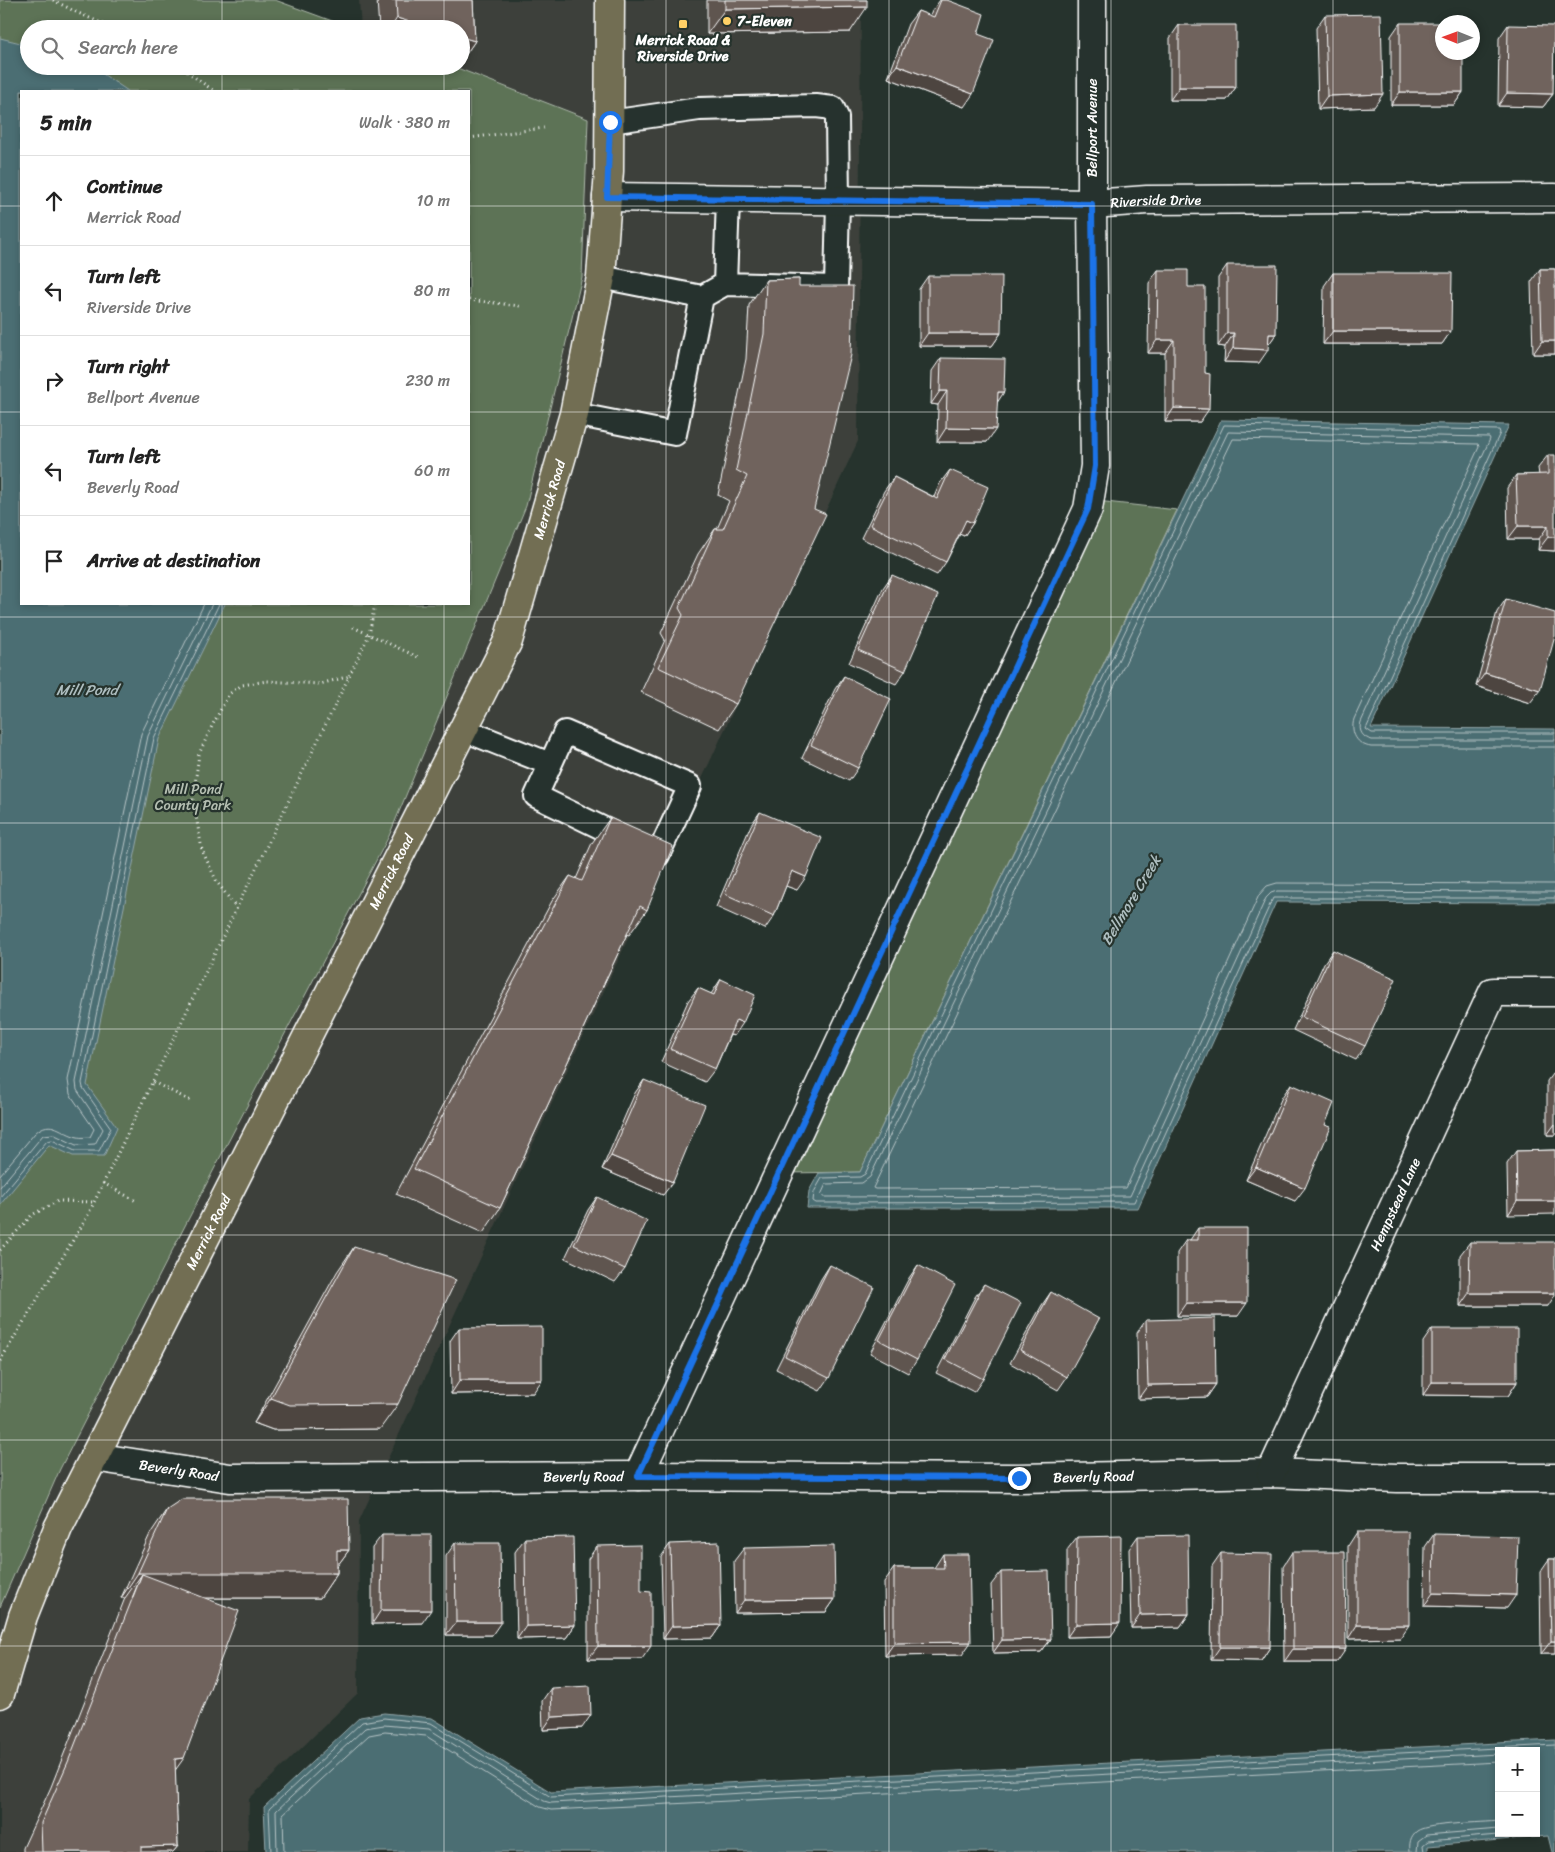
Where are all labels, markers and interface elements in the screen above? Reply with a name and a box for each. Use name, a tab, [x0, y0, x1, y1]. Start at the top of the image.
place label: 7-Eleven	[737, 9, 792, 34]
marker: 7-Eleven	[721, 15, 733, 27]
north arrow	[1435, 15, 1480, 60]
marker: Merrick Road & Riverside Drive	[677, 18, 689, 30]
search box	[20, 20, 470, 75]
place label: Merrick Road & Riverside Drive	[635, 28, 730, 69]
text: Search here	[78, 31, 178, 64]
icon: search	[38, 34, 66, 62]
street label: Bellport Avenue	[1080, 79, 1105, 177]
text: 5 min	[40, 104, 92, 142]
text: Walk · 380 m	[359, 108, 450, 137]
route start	[599, 111, 622, 134]
text: Continue	[87, 170, 163, 203]
text: 10 m	[417, 186, 450, 215]
icon: ahead	[40, 187, 68, 215]
street label: Riverside Drive	[1110, 188, 1202, 216]
text: Merrick Road	[87, 203, 181, 232]
text: Turn left	[87, 260, 160, 293]
text: 80 m	[414, 276, 450, 305]
icon: left	[40, 277, 68, 305]
text: Riverside Drive	[87, 293, 191, 322]
text: Turn right	[87, 350, 169, 383]
text: 230 m	[405, 366, 450, 395]
icon: right	[40, 367, 68, 395]
text: Bellport Avenue	[87, 383, 200, 412]
text: Turn left	[87, 440, 160, 473]
street label: Merrick Road	[526, 455, 574, 542]
text: 60 m	[414, 456, 450, 485]
icon: left	[40, 457, 68, 485]
text: Beverly Road	[87, 473, 179, 502]
text: Arrive at destination	[87, 544, 260, 577]
icon: arrive	[40, 547, 68, 575]
water label: Mill Pond	[56, 677, 122, 703]
park label: Mill Pond County Park	[155, 777, 232, 818]
street label: Merrick Road	[362, 828, 422, 914]
water label: Bellmore Creek	[1094, 849, 1169, 950]
street label: Hempstead Lane	[1363, 1153, 1428, 1255]
street label: Merrick Road	[179, 1189, 239, 1274]
street label: Beverly Road	[137, 1452, 222, 1489]
street label: Beverly Road	[543, 1464, 625, 1489]
street label: Beverly Road	[1053, 1464, 1135, 1490]
route end	[1008, 1467, 1031, 1490]
map controls	[1495, 1747, 1540, 1837]
button: +	[1495, 1747, 1540, 1792]
button: −	[1495, 1792, 1540, 1837]

